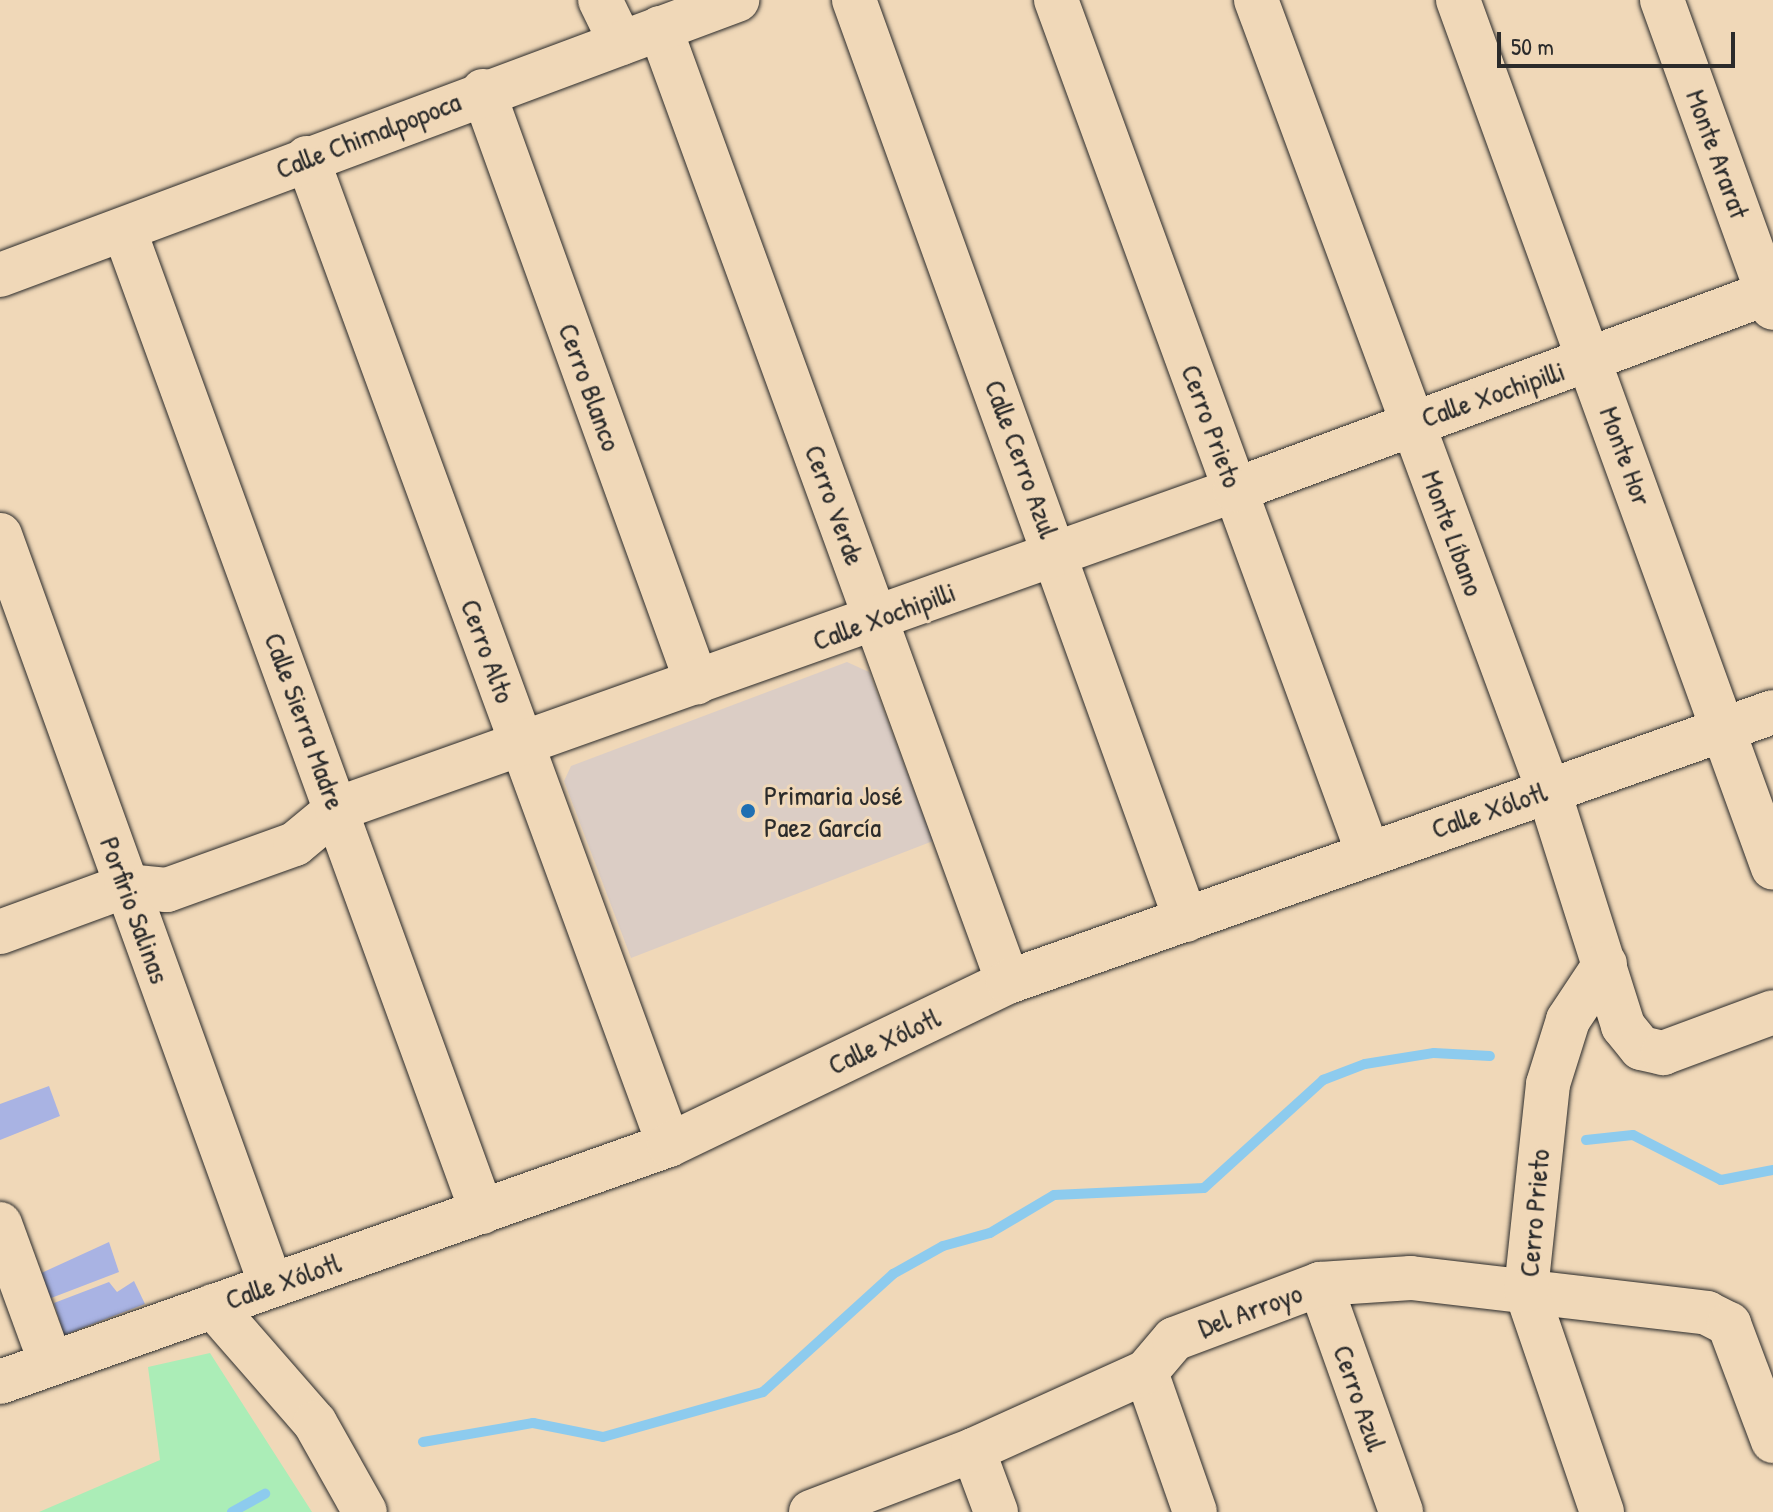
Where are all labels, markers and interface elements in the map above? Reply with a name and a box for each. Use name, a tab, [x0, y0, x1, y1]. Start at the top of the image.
scale bar	[1501, 16, 1739, 66]
text: 50 m	[1511, 30, 1554, 62]
street label: Calle Chimalpopoca	[271, 84, 465, 186]
street label: Monte Ararat	[1679, 85, 1757, 223]
street label: Cerro Blanco	[551, 319, 629, 455]
street label: Calle Xochipilli	[1417, 354, 1569, 434]
street label: Cerro Prieto	[1174, 360, 1250, 492]
street label: Calle Cerro Azul	[978, 375, 1066, 543]
street label: Monte Hor	[1593, 402, 1659, 510]
street label: Cerro Verde	[798, 440, 872, 570]
street label: Monte Líbano	[1415, 466, 1491, 600]
street label: Calle Xochipilli	[808, 575, 960, 657]
street label: Cerro Alto	[454, 595, 522, 707]
street label: Calle Sierra Madre	[257, 628, 353, 814]
street label: Calle Xólotl	[1427, 775, 1551, 845]
place label: Primaria José Paez García	[764, 778, 903, 844]
marker: Primaria José Paez García	[739, 802, 757, 820]
street label: Porfirio Salinas	[93, 832, 177, 988]
street label: Calle Xólotl	[823, 1000, 945, 1082]
street label: Cerro Prieto	[1512, 1148, 1556, 1278]
street label: Calle Xólotl	[221, 1246, 345, 1316]
street label: Del Arroyo	[1194, 1276, 1306, 1344]
street label: Cerro Azul	[1326, 1340, 1394, 1456]

